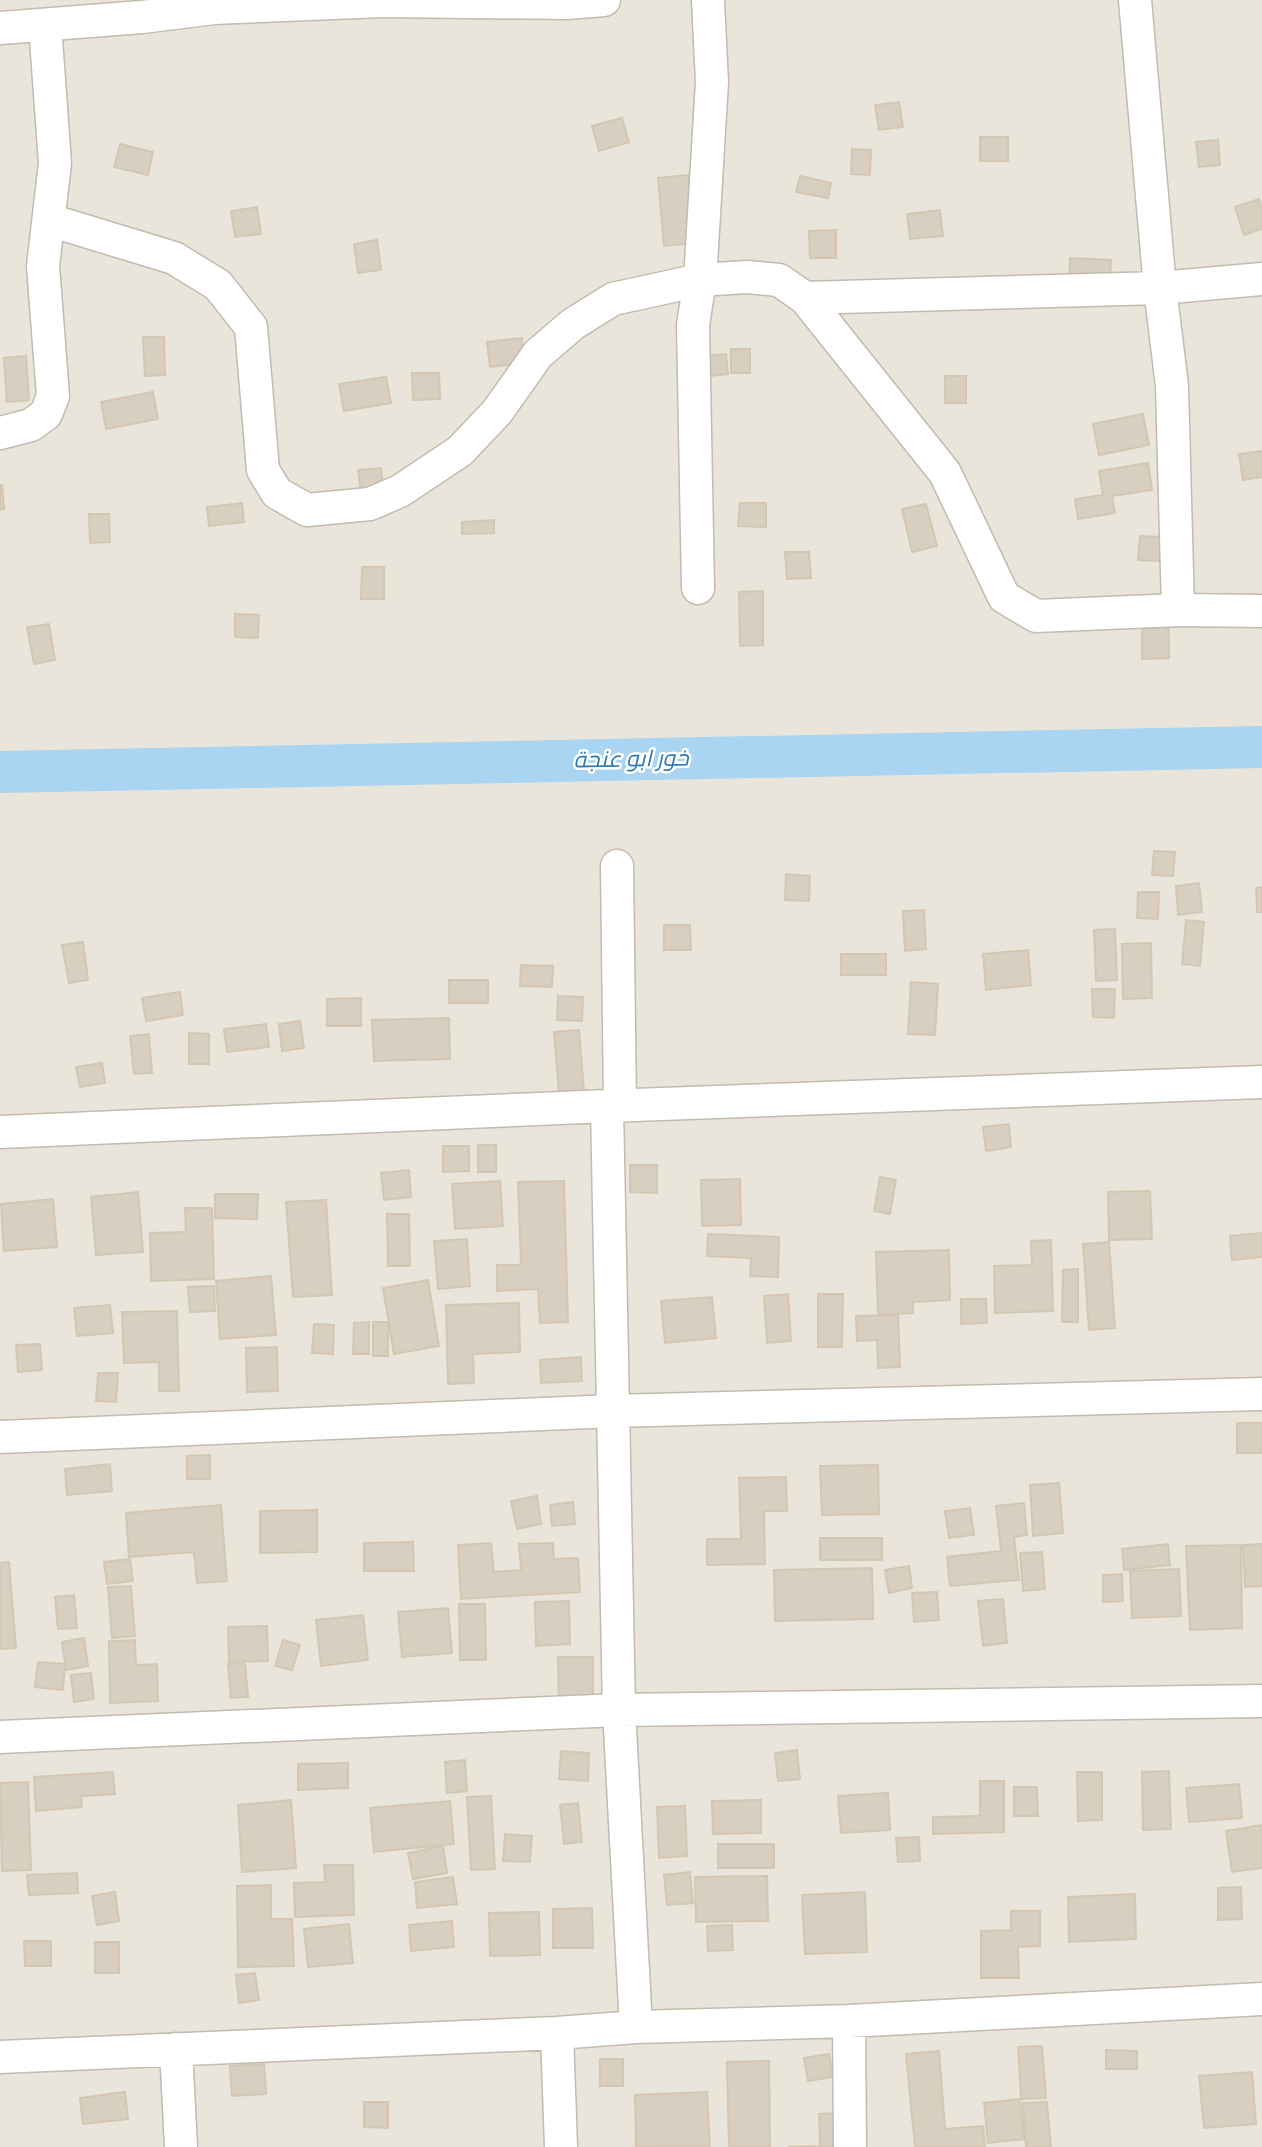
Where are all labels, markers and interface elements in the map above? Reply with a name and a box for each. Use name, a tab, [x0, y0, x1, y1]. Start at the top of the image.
water label: خور ابو عنجة	[573, 744, 690, 774]

